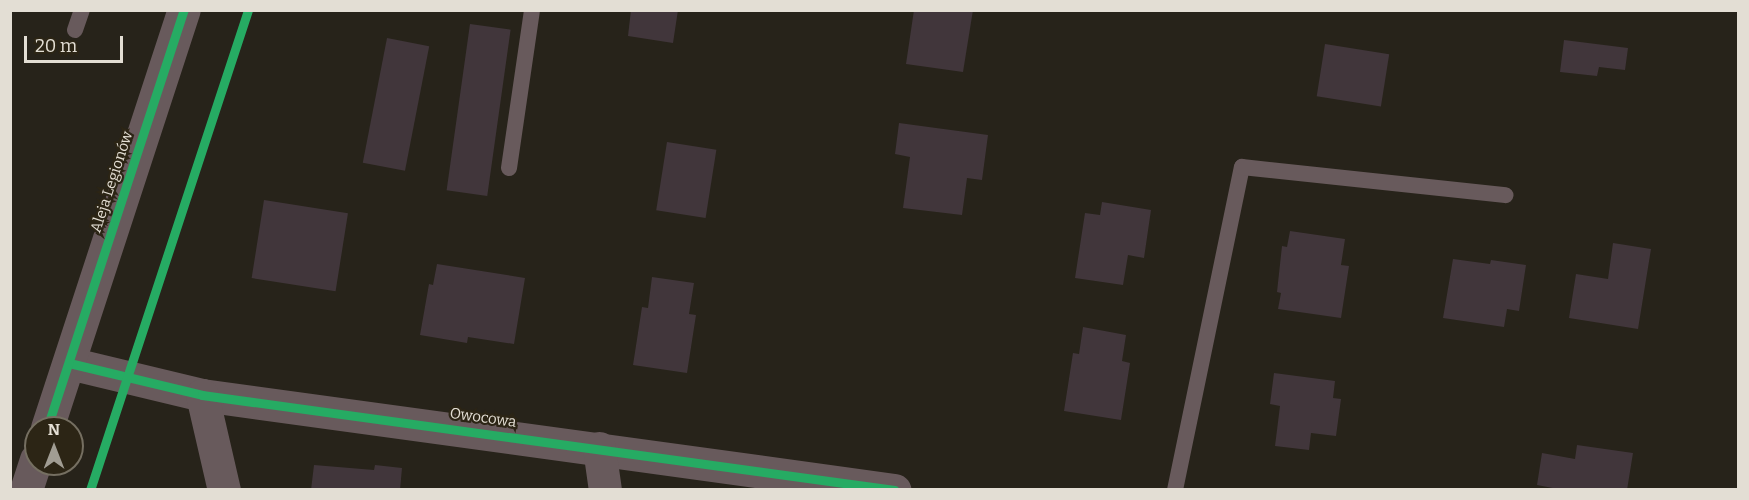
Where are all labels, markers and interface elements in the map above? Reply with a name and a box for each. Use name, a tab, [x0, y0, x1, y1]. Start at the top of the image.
scale bar	[27, 24, 126, 62]
text: 20 m	[35, 35, 77, 57]
street label: Aleja Legionów	[87, 129, 137, 235]
street label: Owocowa	[449, 404, 517, 432]
north arrow	[24, 416, 84, 476]
text: N	[48, 420, 60, 439]

